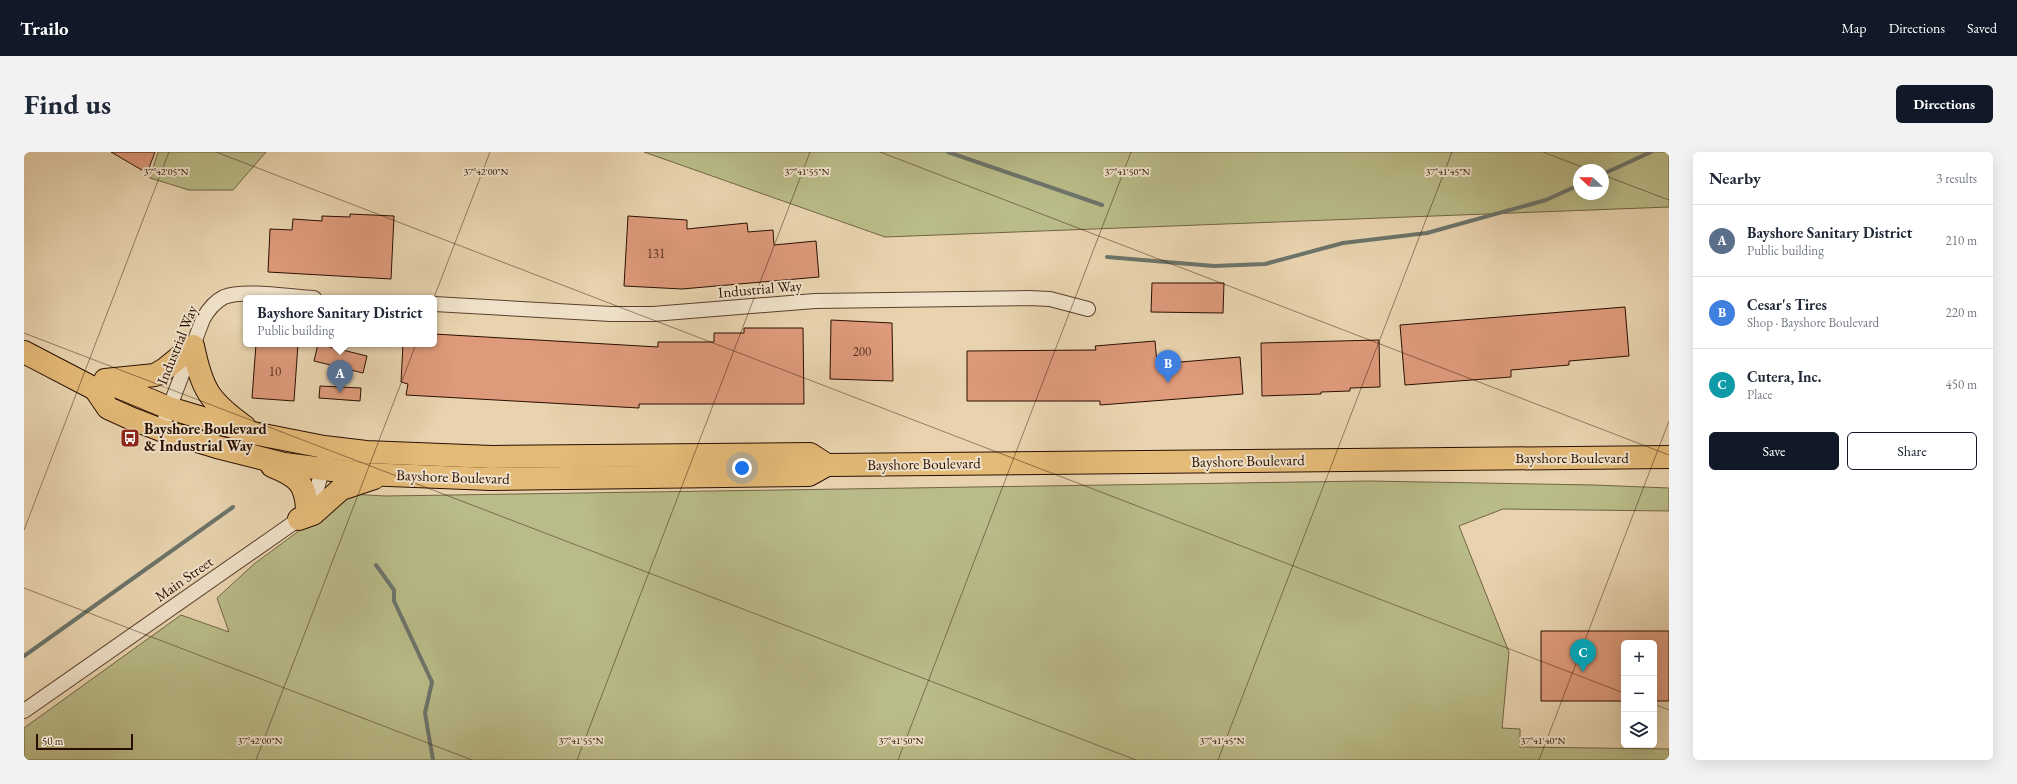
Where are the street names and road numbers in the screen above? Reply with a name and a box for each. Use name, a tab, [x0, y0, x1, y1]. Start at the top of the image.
street label: Industrial Way	[717, 275, 803, 302]
street label: Industrial Way	[152, 302, 201, 387]
street label: Bayshore Boulevard	[1515, 448, 1629, 467]
street label: Bayshore Boulevard	[1191, 450, 1305, 471]
street label: Bayshore Boulevard	[867, 453, 981, 474]
street label: Bayshore Boulevard	[396, 465, 511, 488]
street label: Main Street	[151, 552, 217, 606]

